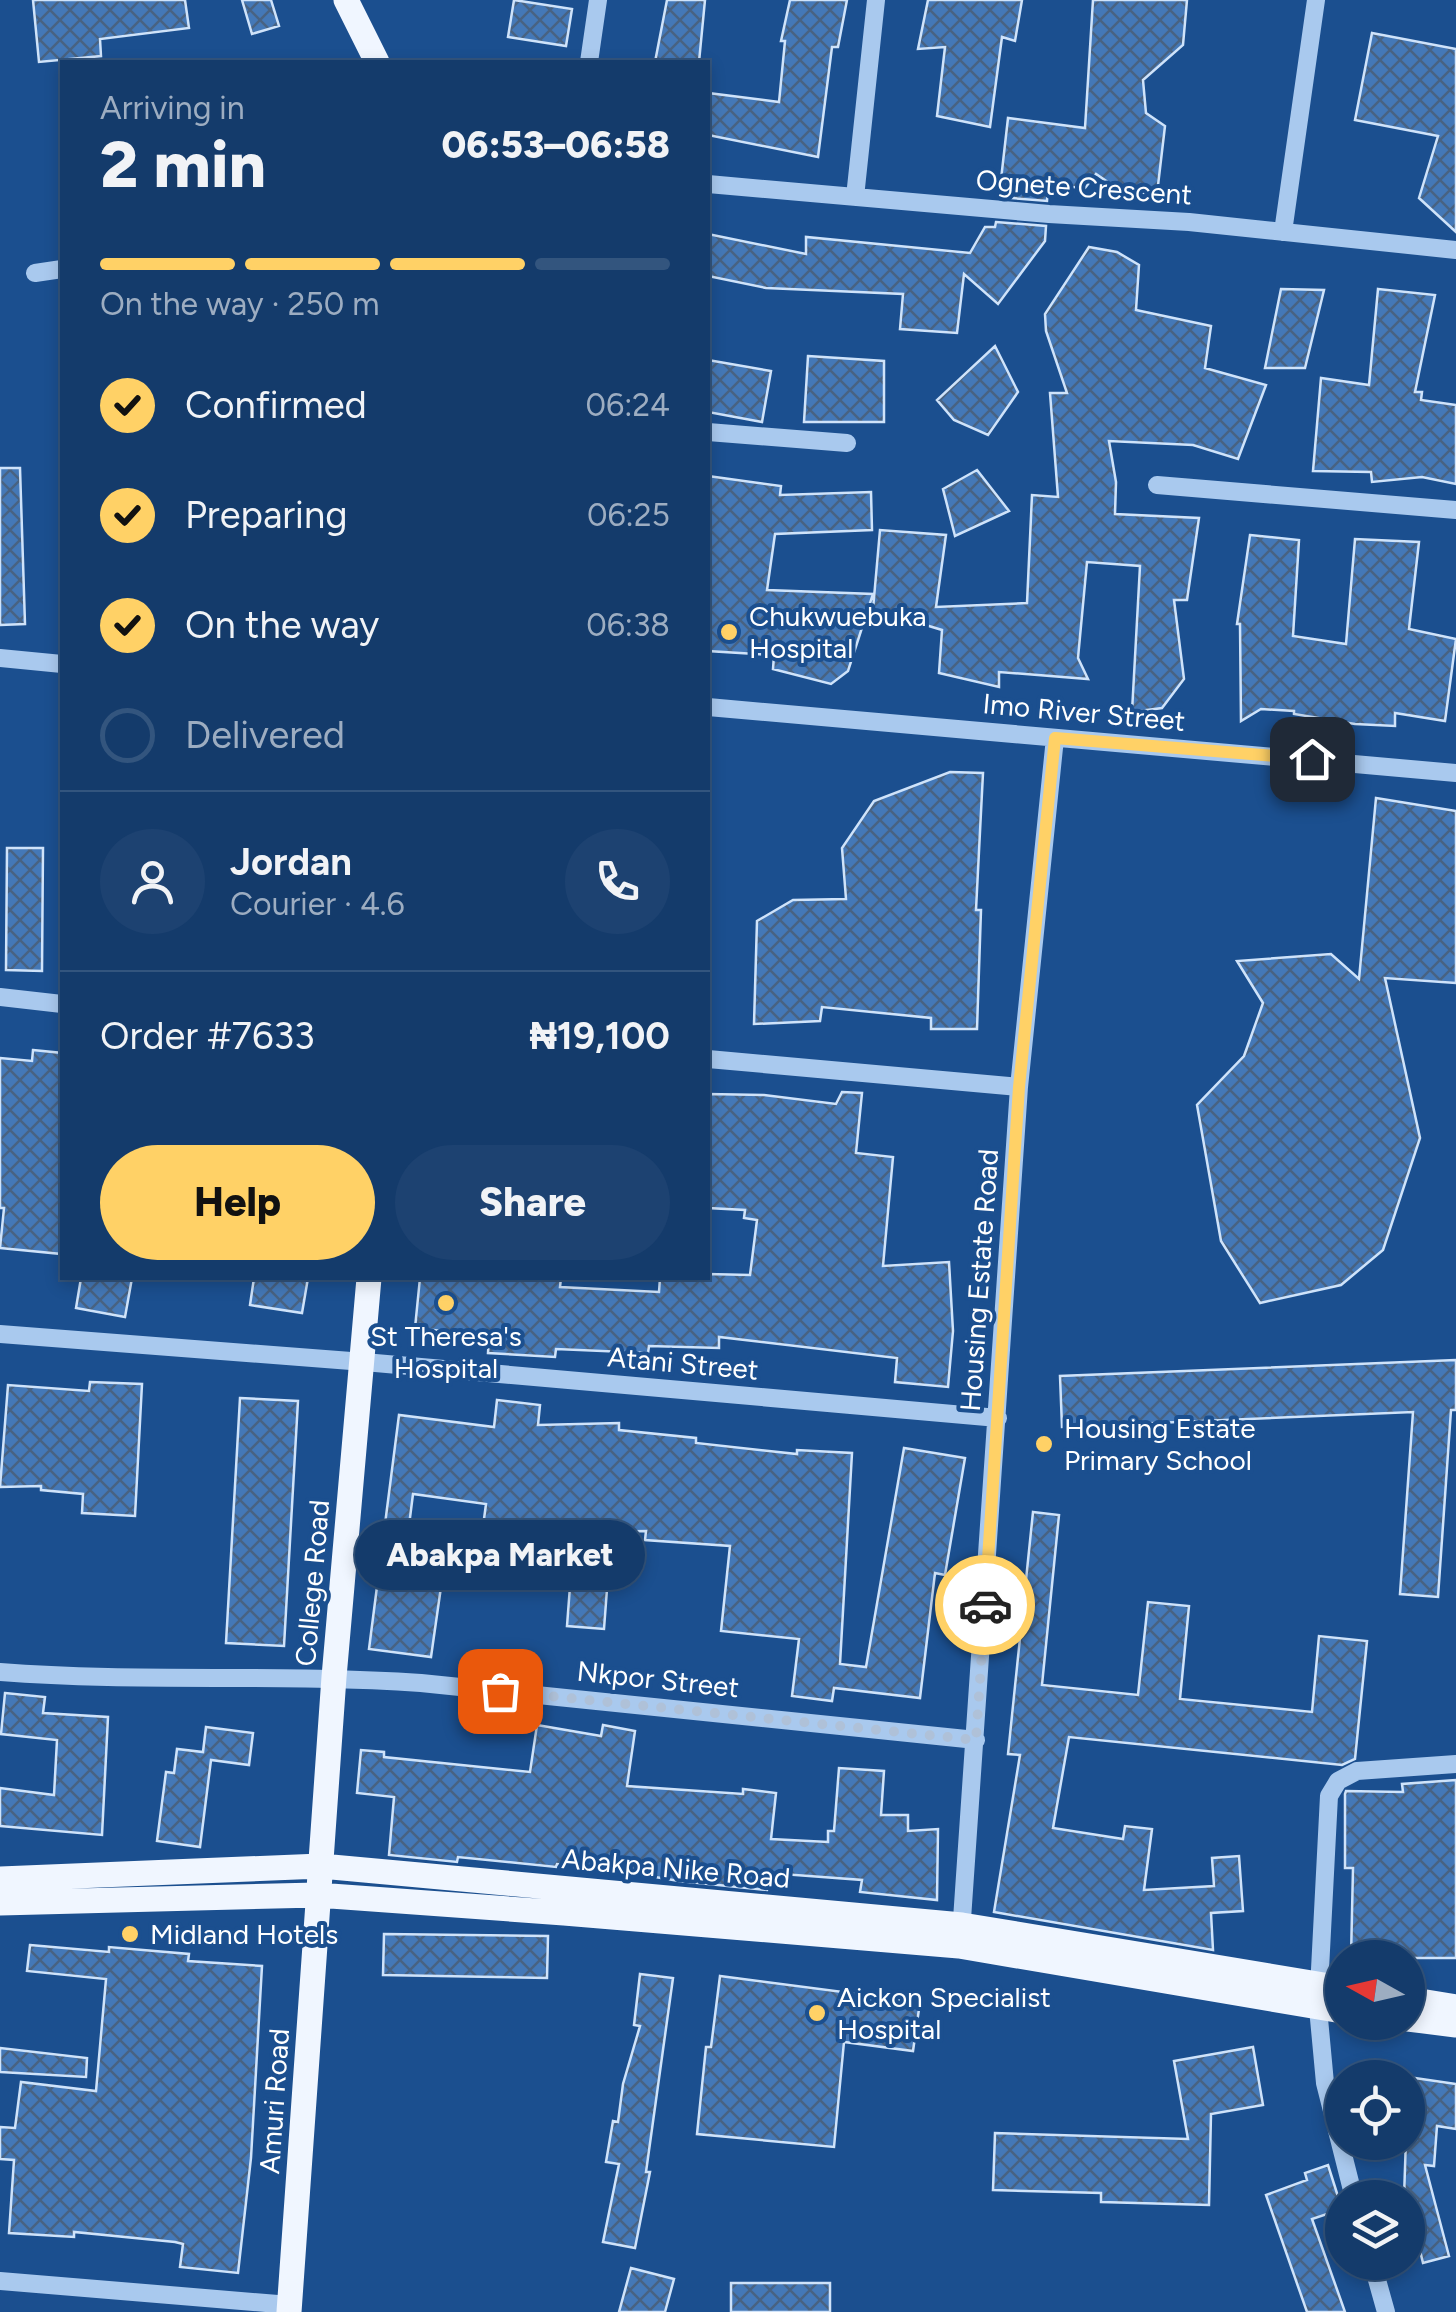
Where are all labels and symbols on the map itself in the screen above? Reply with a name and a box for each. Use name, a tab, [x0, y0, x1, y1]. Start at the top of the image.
street label: Ognete Crescent	[975, 162, 1193, 212]
place label: Chukwuebuka Hospital	[749, 599, 926, 665]
marker: Chukwuebuka Hospital	[718, 621, 740, 643]
street label: Imo River Street	[981, 686, 1187, 738]
pin	[1270, 717, 1355, 802]
street label: Housing Estate Road	[953, 1148, 1005, 1412]
marker: St Theresa's Hospital	[435, 1292, 457, 1314]
place label: St Theresa's Hospital	[370, 1319, 522, 1385]
street label: Atani Street	[606, 1339, 760, 1387]
place label: Housing Estate Primary School	[1064, 1411, 1256, 1477]
marker: Housing Estate Primary School	[1033, 1433, 1055, 1455]
street label: College Road	[288, 1498, 336, 1668]
callout: Abakpa Market	[355, 1521, 645, 1591]
courier	[935, 1555, 1035, 1655]
pin	[458, 1649, 543, 1734]
street label: Nkpor Street	[575, 1654, 741, 1704]
street label: Abakpa Nike Road	[560, 1841, 792, 1895]
place label: Midland Hotels	[150, 1917, 338, 1951]
marker: Midland Hotels	[119, 1923, 141, 1945]
north arrow	[1325, 1940, 1425, 2040]
place label: Aickon Specialist Hospital	[837, 1980, 1051, 2046]
marker: Aickon Specialist Hospital	[806, 2002, 828, 2024]
street label: Amuri Road	[252, 2027, 296, 2175]

